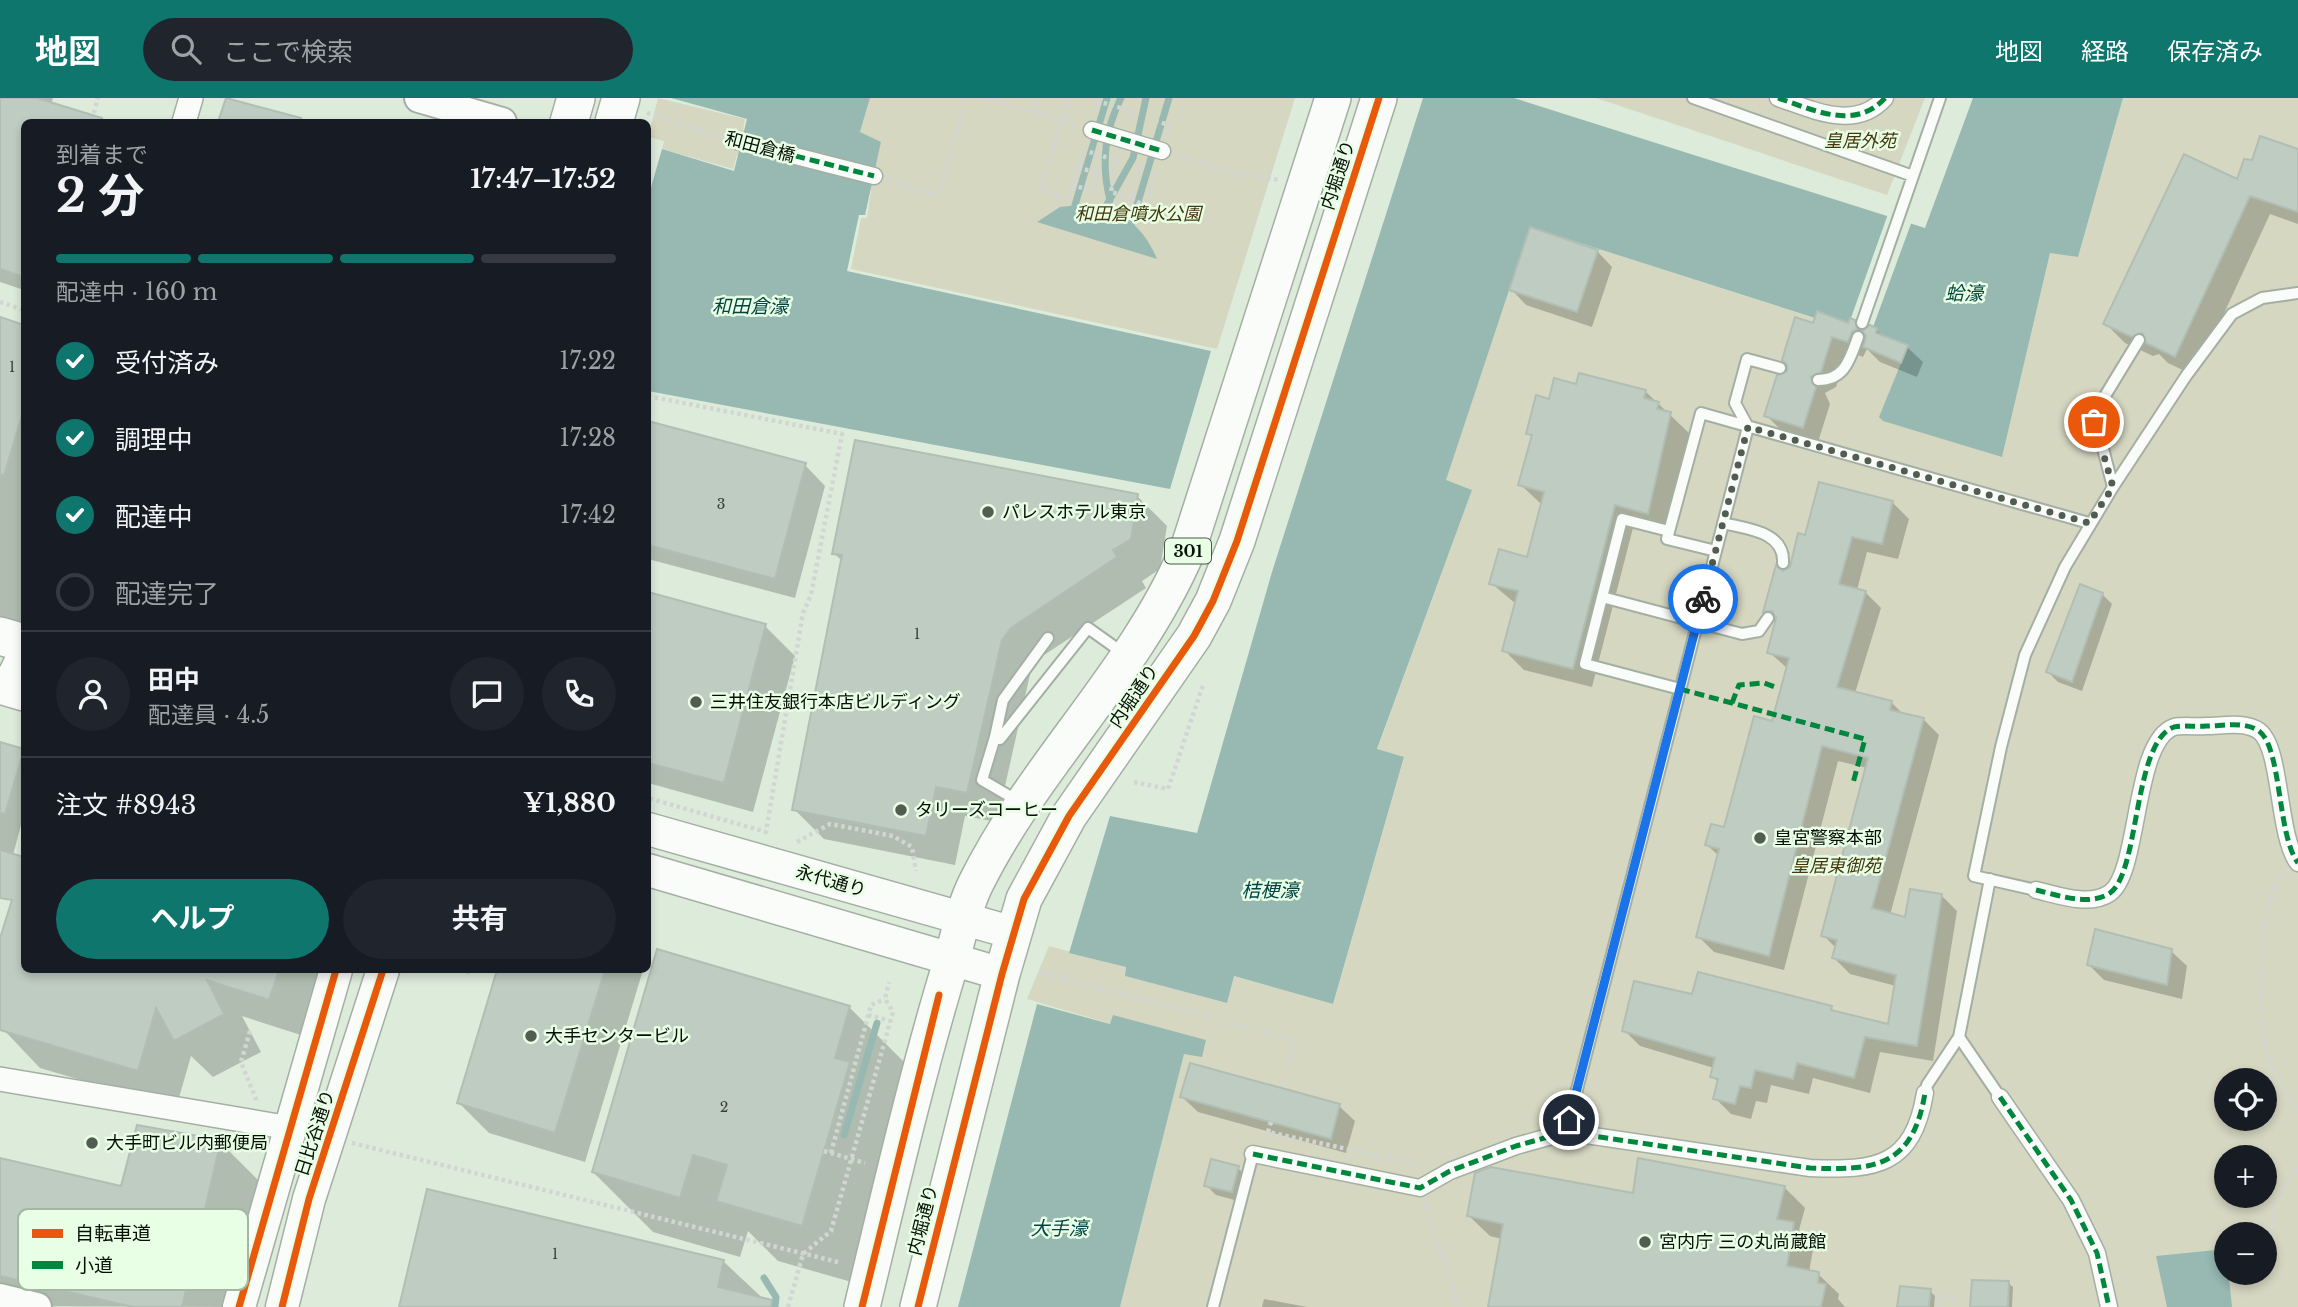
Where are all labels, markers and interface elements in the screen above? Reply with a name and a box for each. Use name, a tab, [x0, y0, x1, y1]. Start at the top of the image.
search box	[143, 18, 633, 81]
icon: search	[167, 30, 205, 68]
text: 地図	[35, 31, 101, 72]
text: ここで検索	[223, 36, 353, 68]
text: 地図	[1995, 37, 2043, 66]
text: 経路	[2081, 37, 2129, 66]
text: 保存済み	[2167, 37, 2263, 66]
street label: 和田倉橋	[722, 127, 798, 167]
park label: 皇居外苑	[1824, 130, 1899, 152]
street label: 内堀通り	[1316, 137, 1360, 213]
text: 到着まで	[56, 141, 148, 169]
text: 17:47–17:52	[470, 163, 616, 195]
text: 2 分	[56, 167, 144, 224]
park label: 和田倉噴水公園	[1075, 203, 1204, 225]
text: 配達中 · 160 m	[56, 278, 218, 306]
water label: 蛤濠	[1945, 282, 1986, 305]
water label: 和田倉濠	[712, 295, 791, 318]
icon: check	[56, 342, 94, 380]
text: 受付済み	[115, 347, 219, 379]
text: 17:22	[559, 347, 616, 375]
house number: 1	[9, 358, 15, 376]
pin	[2064, 392, 2124, 452]
icon: bag	[2075, 403, 2113, 441]
icon: check	[56, 419, 94, 457]
text: 調理中	[115, 424, 193, 456]
text: 17:28	[560, 424, 616, 452]
house number: 3	[717, 495, 725, 513]
icon: check	[56, 496, 94, 534]
text: 配達中	[115, 501, 193, 533]
text: 17:42	[560, 501, 616, 529]
place label: パレスホテル東京	[1002, 501, 1146, 523]
marker: パレスホテル東京	[980, 504, 996, 520]
road number: 301	[1165, 538, 1211, 564]
courier	[1668, 564, 1738, 634]
text: 配達完了	[115, 578, 219, 610]
icon: bike	[1684, 580, 1722, 618]
house number: 1	[914, 625, 920, 643]
button: person	[56, 657, 130, 731]
button: chat	[450, 657, 524, 731]
button: phone	[542, 657, 616, 731]
street label: 内堀通り	[1105, 660, 1163, 732]
text: 田中	[148, 664, 200, 696]
place label: 三井住友銀行本店ビルディング	[710, 691, 961, 713]
marker: 三井住友銀行本店ビルディング	[688, 694, 704, 710]
text: 配達員 · 4.5	[148, 701, 269, 729]
text: ¥1,880	[523, 787, 616, 819]
text: 注文 #8943	[56, 789, 196, 821]
place label: タリーズコーヒー	[915, 799, 1058, 821]
marker: タリーズコーヒー	[893, 802, 909, 818]
place label: 皇宮警察本部	[1774, 827, 1882, 849]
marker: 皇宮警察本部	[1752, 830, 1768, 846]
park label: 皇居東御苑	[1791, 855, 1884, 877]
street label: 永代通り	[793, 861, 869, 901]
button: ヘルプ	[56, 879, 329, 959]
button: 共有	[343, 879, 616, 959]
water label: 桔梗濠	[1241, 879, 1301, 902]
place label: 大手センタービル	[545, 1025, 689, 1047]
marker: 大手センタービル	[523, 1028, 539, 1044]
map controls	[2214, 1068, 2277, 1285]
button: locate	[2214, 1068, 2277, 1131]
street label: 日比谷通り	[291, 1087, 339, 1179]
pin	[1539, 1090, 1599, 1150]
house number: 2	[720, 1098, 728, 1116]
icon: home	[1550, 1101, 1588, 1139]
place label: 大手町ビル内郵便局	[106, 1132, 268, 1154]
marker: 大手町ビル内郵便局	[84, 1135, 100, 1151]
button: +	[2214, 1145, 2277, 1208]
street label: 内堀通り	[904, 1182, 942, 1258]
legend	[18, 1209, 248, 1290]
water label: 大手濠	[1030, 1217, 1090, 1240]
text: 自転車道	[75, 1222, 151, 1245]
button: −	[2214, 1222, 2277, 1285]
place label: 宮内庁 三の丸尚蔵館	[1659, 1231, 1826, 1253]
marker: 宮内庁 三の丸尚蔵館	[1637, 1234, 1653, 1250]
house number: 1	[552, 1245, 558, 1263]
text: 小道	[75, 1254, 113, 1277]

